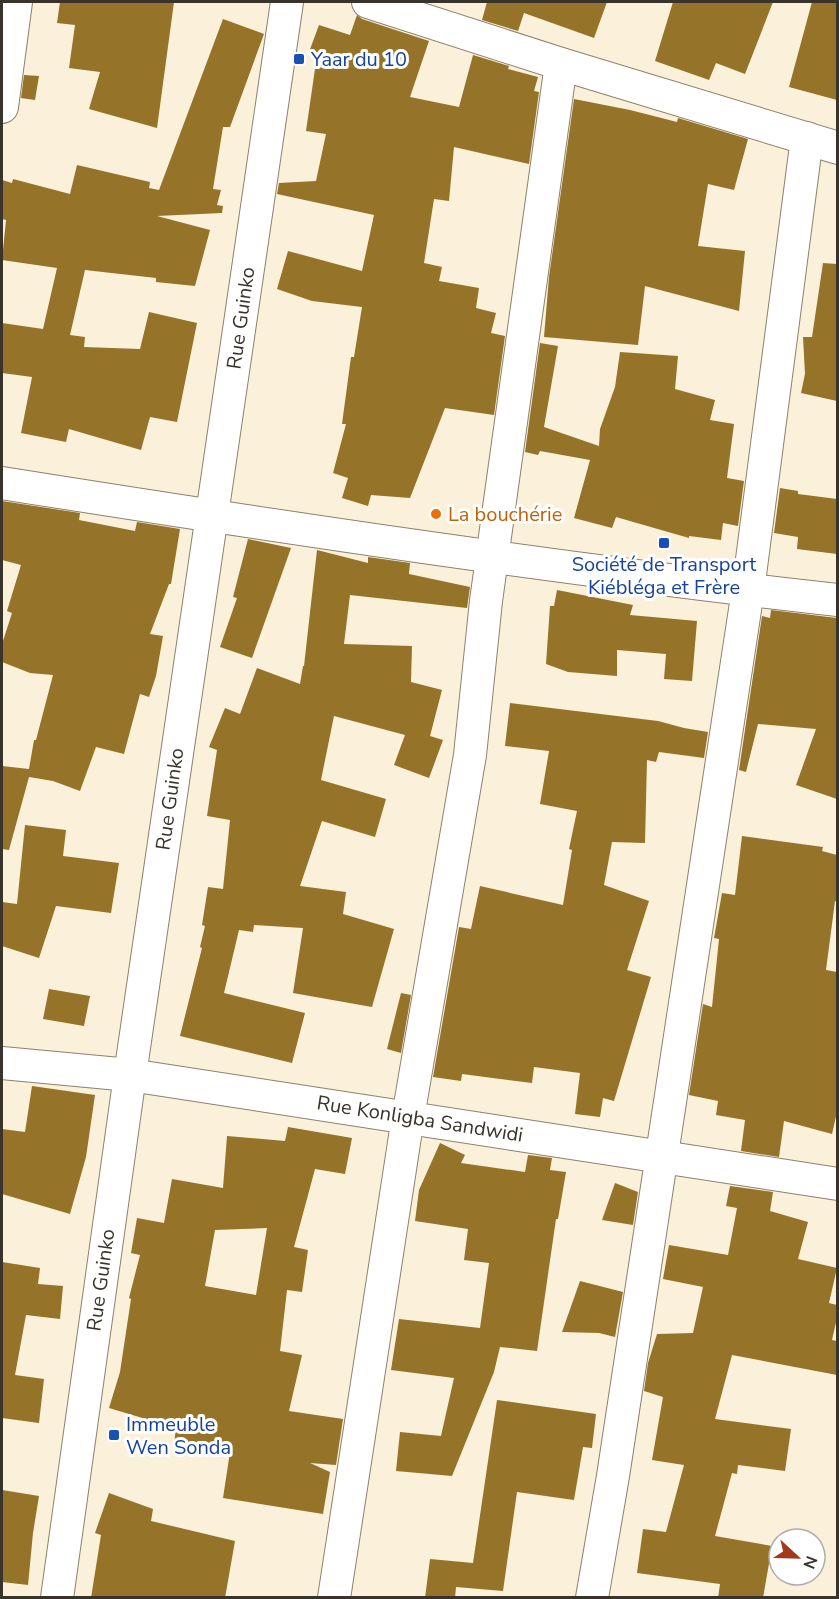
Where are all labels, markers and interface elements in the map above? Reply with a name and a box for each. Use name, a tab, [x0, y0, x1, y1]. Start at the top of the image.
place label: Yaar du 10	[310, 46, 407, 73]
marker: Yaar du 10	[292, 52, 306, 66]
street label: Rue Guinko	[220, 265, 262, 371]
place label: La bouchérie	[448, 501, 562, 528]
marker: La bouchérie	[429, 507, 443, 521]
marker: Société de Transport Kiébléga et Frère	[657, 536, 671, 550]
place label: Société de Transport Kiébléga et Frère	[572, 551, 757, 601]
street label: Rue Guinko	[149, 746, 191, 852]
street label: Rue Konligba Sandwidi	[315, 1089, 525, 1149]
street label: Rue Guinko	[80, 1227, 122, 1333]
place label: Immeuble Wen Sonda	[126, 1411, 231, 1461]
marker: Immeuble Wen Sonda	[107, 1428, 121, 1442]
north arrow	[767, 1527, 827, 1587]
text: N	[798, 1553, 822, 1572]

